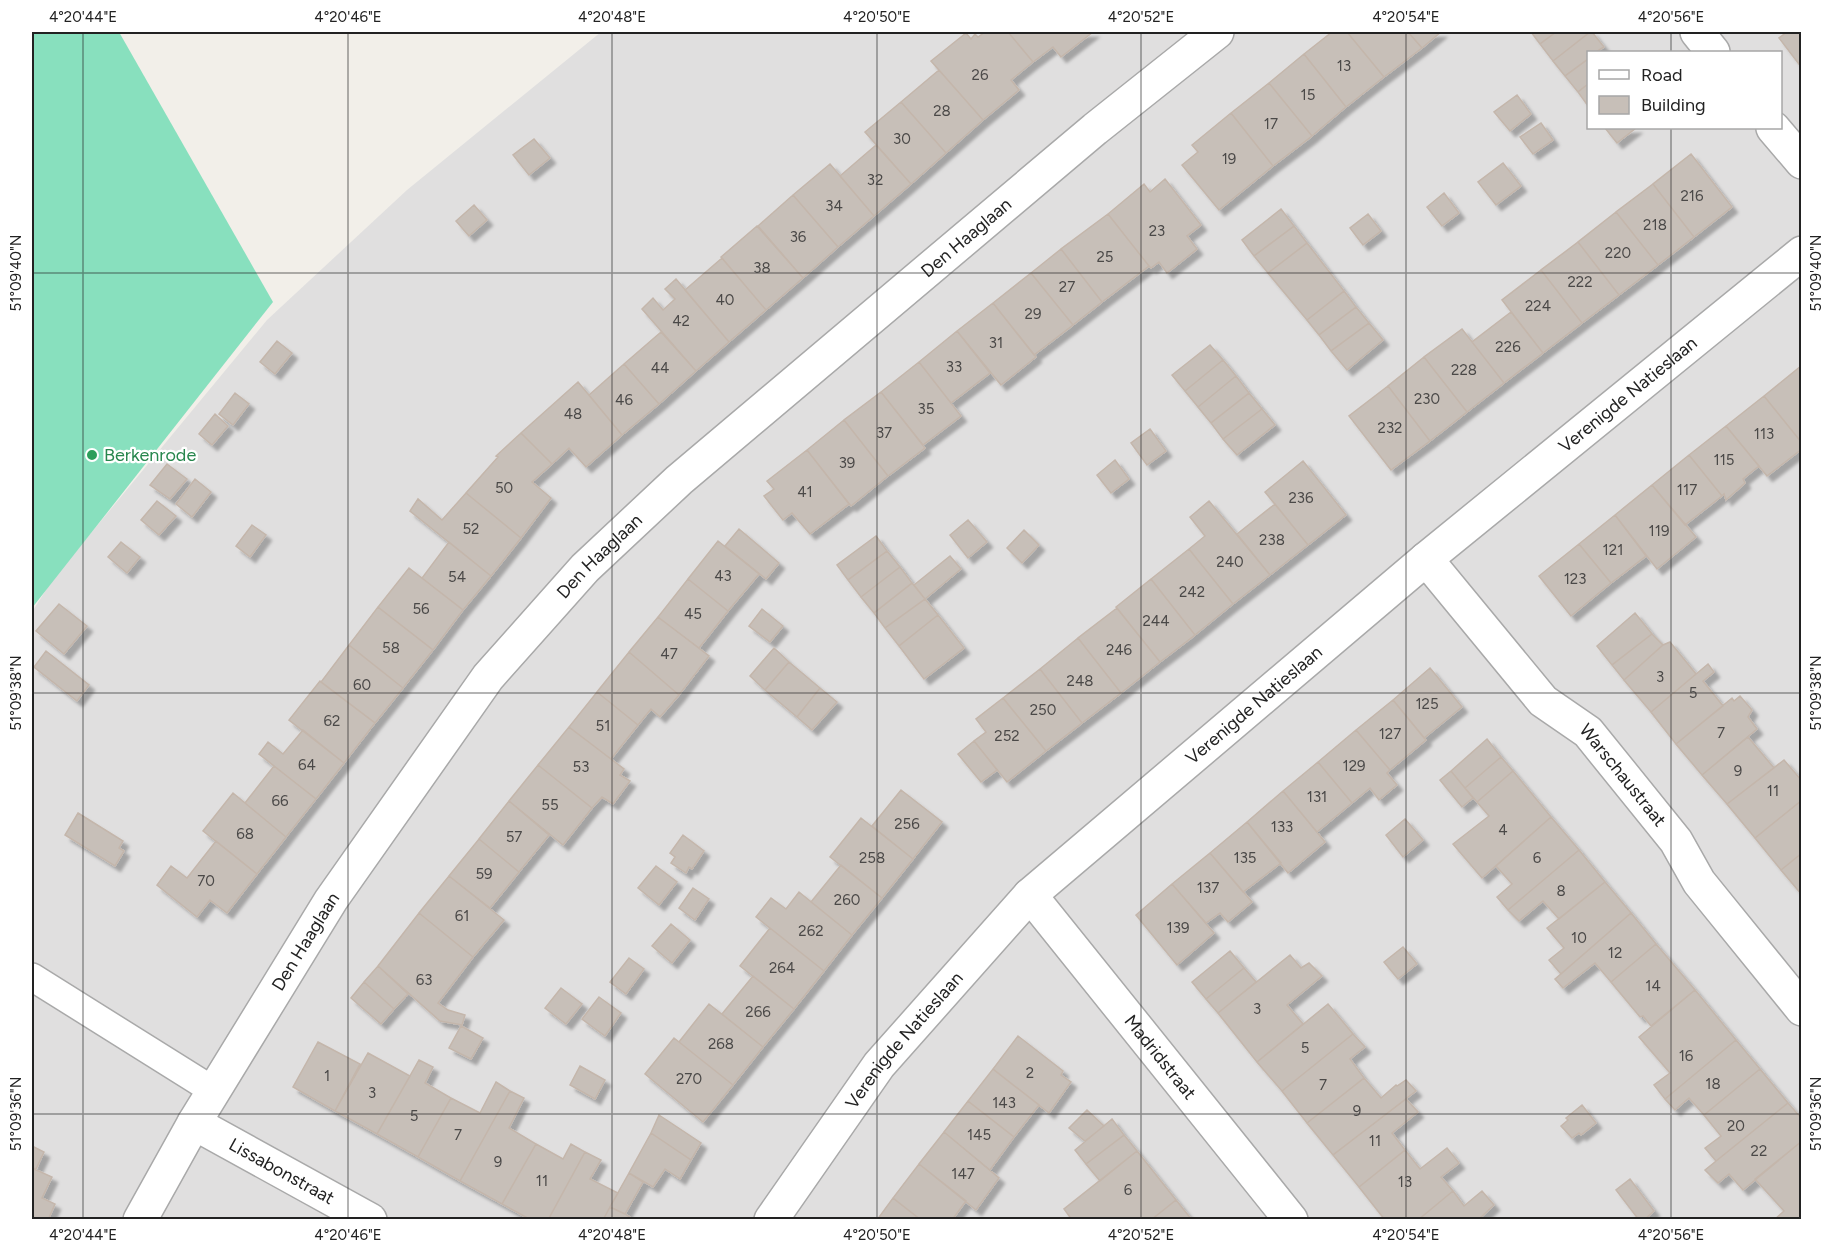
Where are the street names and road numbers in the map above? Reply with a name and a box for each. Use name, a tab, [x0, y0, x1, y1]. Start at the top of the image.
street label: Den Haaglaan	[917, 193, 1016, 282]
street label: Verenigde Natieslaan	[1554, 332, 1702, 457]
street label: Den Haaglaan	[552, 509, 647, 603]
street label: Verenigde Natieslaan	[1181, 641, 1327, 769]
street label: Warschaustraat	[1575, 719, 1671, 831]
street label: Den Haaglaan	[267, 888, 344, 995]
street label: Verenigde Natieslaan	[841, 967, 968, 1113]
street label: Madridstraat	[1120, 1010, 1201, 1104]
street label: Lissabonstraat	[225, 1133, 338, 1209]

